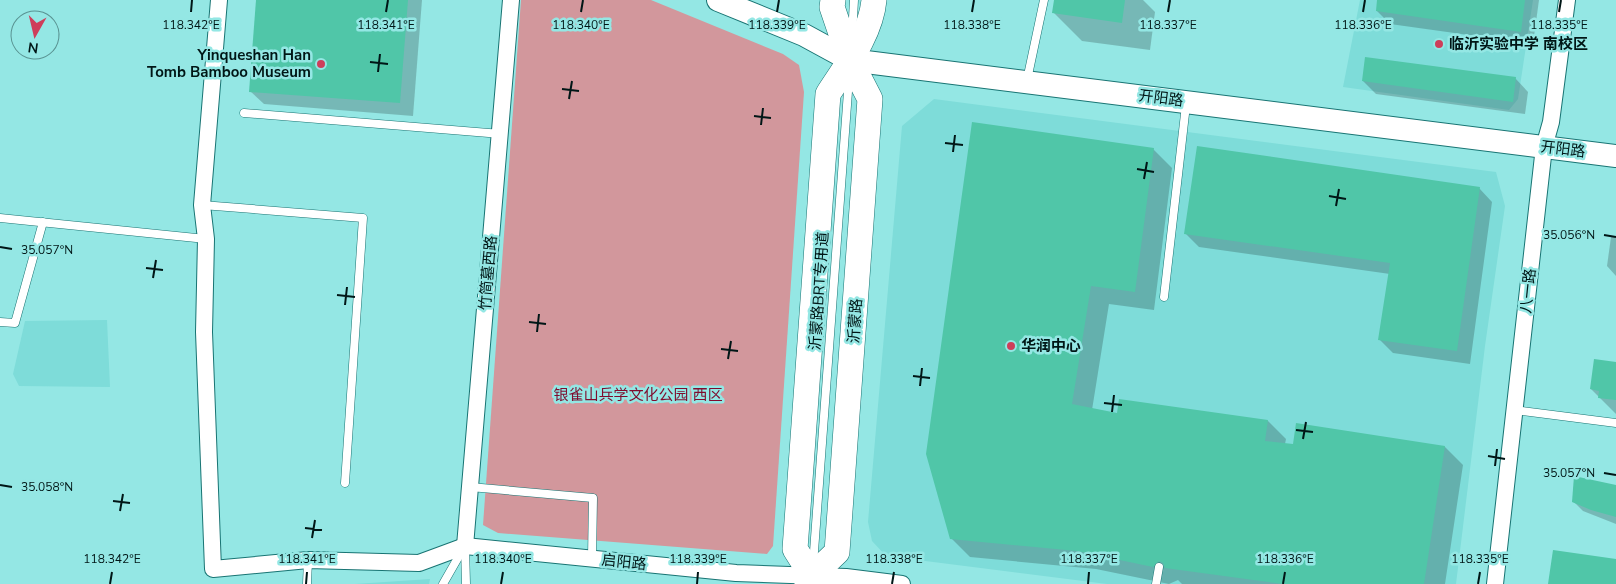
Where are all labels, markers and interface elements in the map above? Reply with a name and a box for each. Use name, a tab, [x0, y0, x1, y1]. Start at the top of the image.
north arrow	[10, 10, 60, 60]
text: 118.342°E	[162, 17, 220, 33]
text: 118.341°E	[357, 17, 415, 33]
text: 118.340°E	[552, 17, 610, 33]
text: 118.339°E	[748, 17, 806, 33]
text: 118.338°E	[943, 17, 1001, 33]
text: 118.337°E	[1139, 17, 1197, 33]
text: 118.336°E	[1334, 17, 1392, 33]
text: 118.335°E	[1530, 17, 1588, 33]
place label: 临沂实验中学 南校区	[1449, 34, 1588, 54]
text: N	[27, 37, 40, 58]
marker: 临沂实验中学 南校区	[1433, 38, 1445, 50]
place label: Yinqueshan Han Tomb Bamboo Museum	[147, 45, 311, 82]
marker: Yinqueshan Han Tomb Bamboo Museum	[315, 58, 327, 70]
street label: 开阳路	[1137, 85, 1185, 111]
street label: 开阳路	[1539, 136, 1587, 162]
text: 35.056°N	[1543, 227, 1595, 243]
street label: 沂蒙路BRT专用道	[805, 231, 833, 351]
street label: 竹简墓西路	[475, 235, 501, 311]
text: 35.057°N	[21, 242, 73, 258]
street label: 八一路	[1516, 268, 1540, 314]
street label: 沂蒙路	[843, 298, 867, 344]
place label: 华润中心	[1021, 336, 1081, 356]
marker: 华润中心	[1005, 340, 1017, 352]
park label: 银雀山兵学文化公园 西区	[554, 385, 722, 405]
text: 35.057°N	[1543, 465, 1595, 481]
text: 35.058°N	[21, 479, 73, 495]
street label: 启阳路	[601, 550, 647, 574]
text: 118.342°E	[83, 551, 141, 567]
text: 118.341°E	[278, 551, 336, 567]
text: 118.340°E	[474, 551, 532, 567]
text: 118.339°E	[669, 551, 727, 567]
text: 118.338°E	[865, 551, 923, 567]
text: 118.337°E	[1060, 551, 1118, 567]
text: 118.336°E	[1256, 551, 1314, 567]
text: 118.335°E	[1451, 551, 1509, 567]

